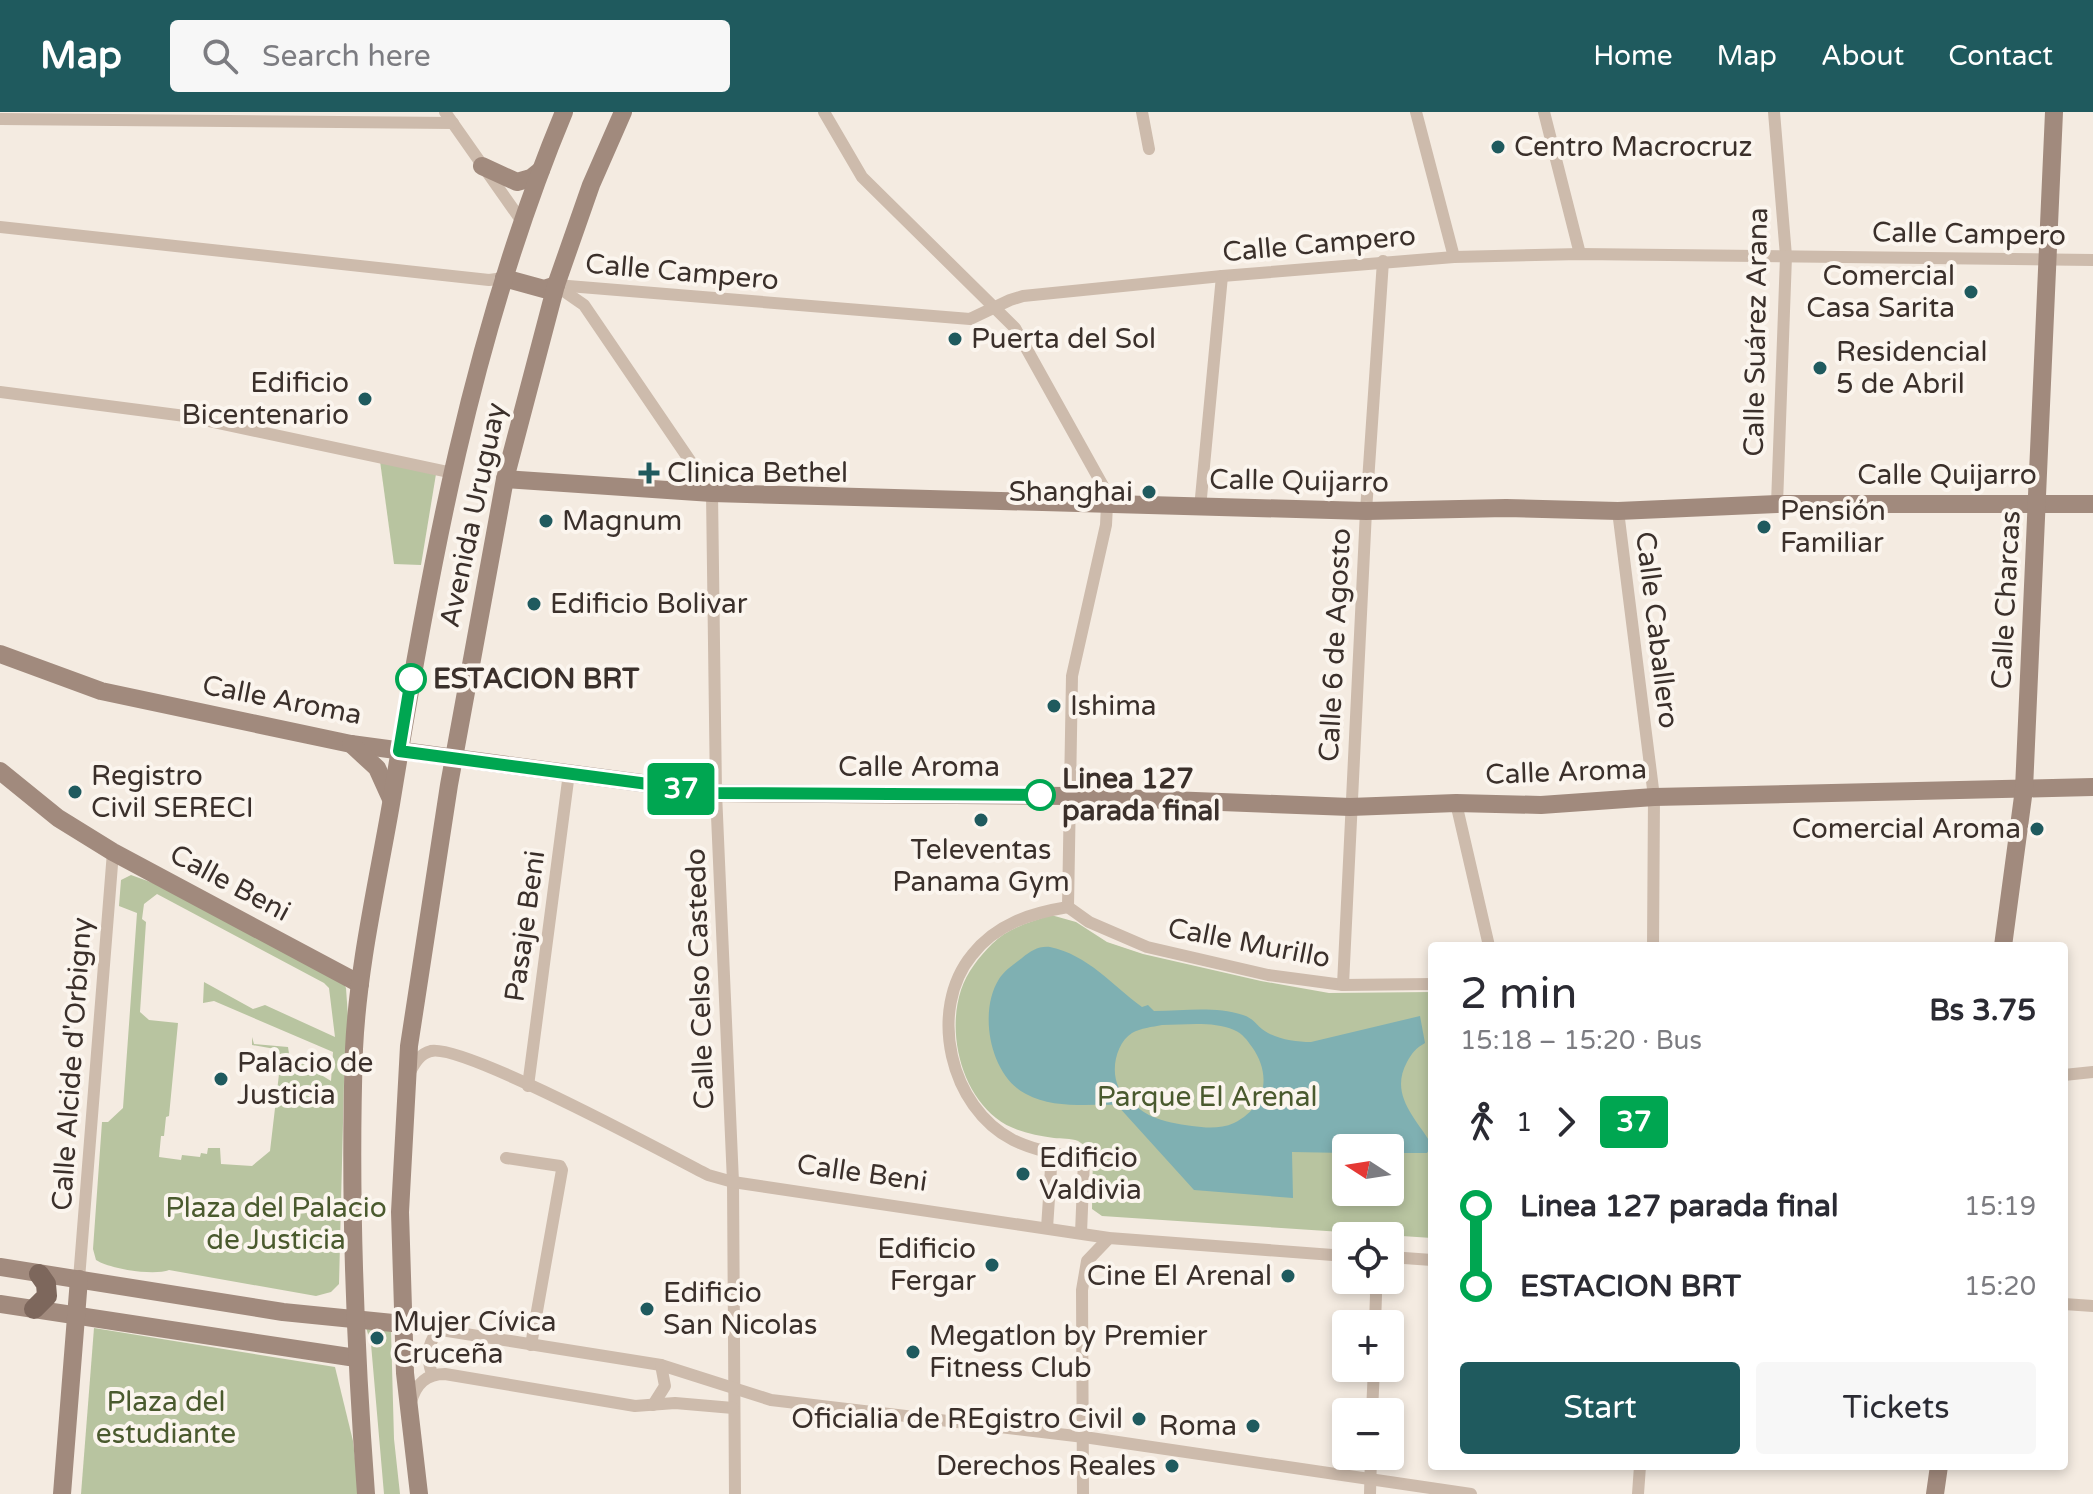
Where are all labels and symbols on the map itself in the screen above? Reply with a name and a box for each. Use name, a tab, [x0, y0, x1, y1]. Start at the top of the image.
place label: Centro Macrocruz	[1514, 130, 1753, 164]
marker: Centro Macrocruz	[1489, 138, 1507, 156]
street label: Calle Suárez Arana	[1737, 207, 1775, 457]
street label: Calle Campero	[1872, 215, 2066, 253]
street label: Calle Campero	[1221, 219, 1417, 269]
street label: Calle Campero	[584, 247, 780, 297]
place label: Comercial Casa Sarita	[1806, 259, 1955, 325]
marker: Comercial Casa Sarita	[1962, 283, 1980, 301]
place label: Puerta del Sol	[971, 322, 1156, 356]
marker: Puerta del Sol	[946, 330, 964, 348]
place label: Residencial 5 de Abril	[1836, 335, 1987, 401]
marker: Residencial 5 de Abril	[1811, 359, 1829, 377]
place label: Edificio Bicentenario	[182, 366, 349, 432]
marker: Edificio Bicentenario	[356, 390, 374, 408]
street label: Avenida Uruguay	[433, 400, 513, 630]
place label: Clinica Bethel	[667, 456, 848, 490]
street label: Calle Quijarro	[1857, 458, 2037, 492]
marker: Clinica Bethel	[638, 462, 660, 484]
street label: Calle Quijarro	[1209, 462, 1389, 500]
place label: Shanghai	[1009, 475, 1133, 509]
marker: Shanghai	[1140, 483, 1158, 501]
place label: Pensión Familiar	[1780, 494, 1886, 560]
place label: Magnum	[562, 504, 682, 538]
street label: Calle Charcas	[1984, 510, 2028, 690]
marker: Magnum	[537, 512, 555, 530]
marker: Pensión Familiar	[1755, 518, 1773, 536]
street label: Calle 6 de Agosto	[1312, 527, 1358, 763]
street label: Calle Caballero	[1628, 530, 1686, 730]
place label: Edificio Bolivar	[550, 587, 748, 621]
marker: Edificio Bolivar	[525, 595, 543, 613]
place label: ESTACION BRT	[433, 662, 640, 696]
marker: ESTACION BRT	[396, 664, 426, 694]
street label: Calle Aroma	[199, 668, 365, 732]
place label: Ishima	[1070, 689, 1157, 723]
marker: Ishima	[1045, 697, 1063, 715]
street label: Calle Aroma	[838, 750, 1000, 784]
street label: Calle Aroma	[1485, 752, 1647, 792]
place label: Registro Civil SERECI	[91, 759, 254, 825]
place label: Linea 127 parada final	[1062, 762, 1220, 828]
line badge: 37	[645, 763, 717, 815]
marker: Linea 127 parada final	[1025, 780, 1055, 810]
marker: Registro Civil SERECI	[66, 783, 84, 801]
marker: Televentas Panama Gym	[972, 811, 990, 829]
place label: Comercial Aroma	[1792, 812, 2021, 846]
marker: Comercial Aroma	[2028, 820, 2046, 838]
place label: Televentas Panama Gym	[892, 833, 1070, 899]
street label: Calle Beni	[164, 837, 296, 929]
street label: Pasaje Beni	[498, 848, 552, 1004]
street label: Calle Celso Castedo	[678, 848, 722, 1110]
street label: Calle Murillo	[1165, 911, 1333, 975]
street label: Calle Alcide d'Orbigny	[45, 916, 99, 1212]
place label: Palacio de Justicia	[237, 1046, 373, 1112]
marker: Palacio de Justicia	[212, 1070, 230, 1088]
park label: Parque El Arenal	[1097, 1080, 1317, 1114]
north arrow	[1332, 1134, 1404, 1206]
place label: Edificio Valdivia	[1039, 1141, 1142, 1207]
street label: Calle Beni	[795, 1147, 929, 1199]
marker: Edificio Valdivia	[1014, 1165, 1032, 1183]
park label: Plaza del Palacio de Justicia	[165, 1191, 387, 1257]
place label: Edificio Fergar	[877, 1232, 976, 1298]
marker: Edificio Fergar	[983, 1256, 1001, 1274]
place label: Cine El Arenal	[1087, 1259, 1272, 1293]
marker: Cine El Arenal	[1279, 1267, 1297, 1285]
place label: Edificio San Nicolas	[663, 1276, 817, 1342]
marker: Edificio San Nicolas	[638, 1300, 656, 1318]
place label: Mujer Cívica Cruceña	[393, 1305, 557, 1371]
place label: Megatlon by Premier Fitness Club	[929, 1319, 1208, 1385]
marker: Mujer Cívica Cruceña	[368, 1329, 386, 1347]
marker: Megatlon by Premier Fitness Club	[904, 1343, 922, 1361]
park label: Plaza del estudiante	[96, 1385, 236, 1451]
place label: Oficialia de REgistro Civil	[791, 1402, 1123, 1436]
place label: Roma	[1159, 1409, 1237, 1443]
marker: Oficialia de REgistro Civil	[1130, 1410, 1148, 1428]
marker: Roma	[1244, 1417, 1262, 1435]
place label: Derechos Reales	[936, 1449, 1156, 1483]
marker: Derechos Reales	[1163, 1457, 1181, 1475]

